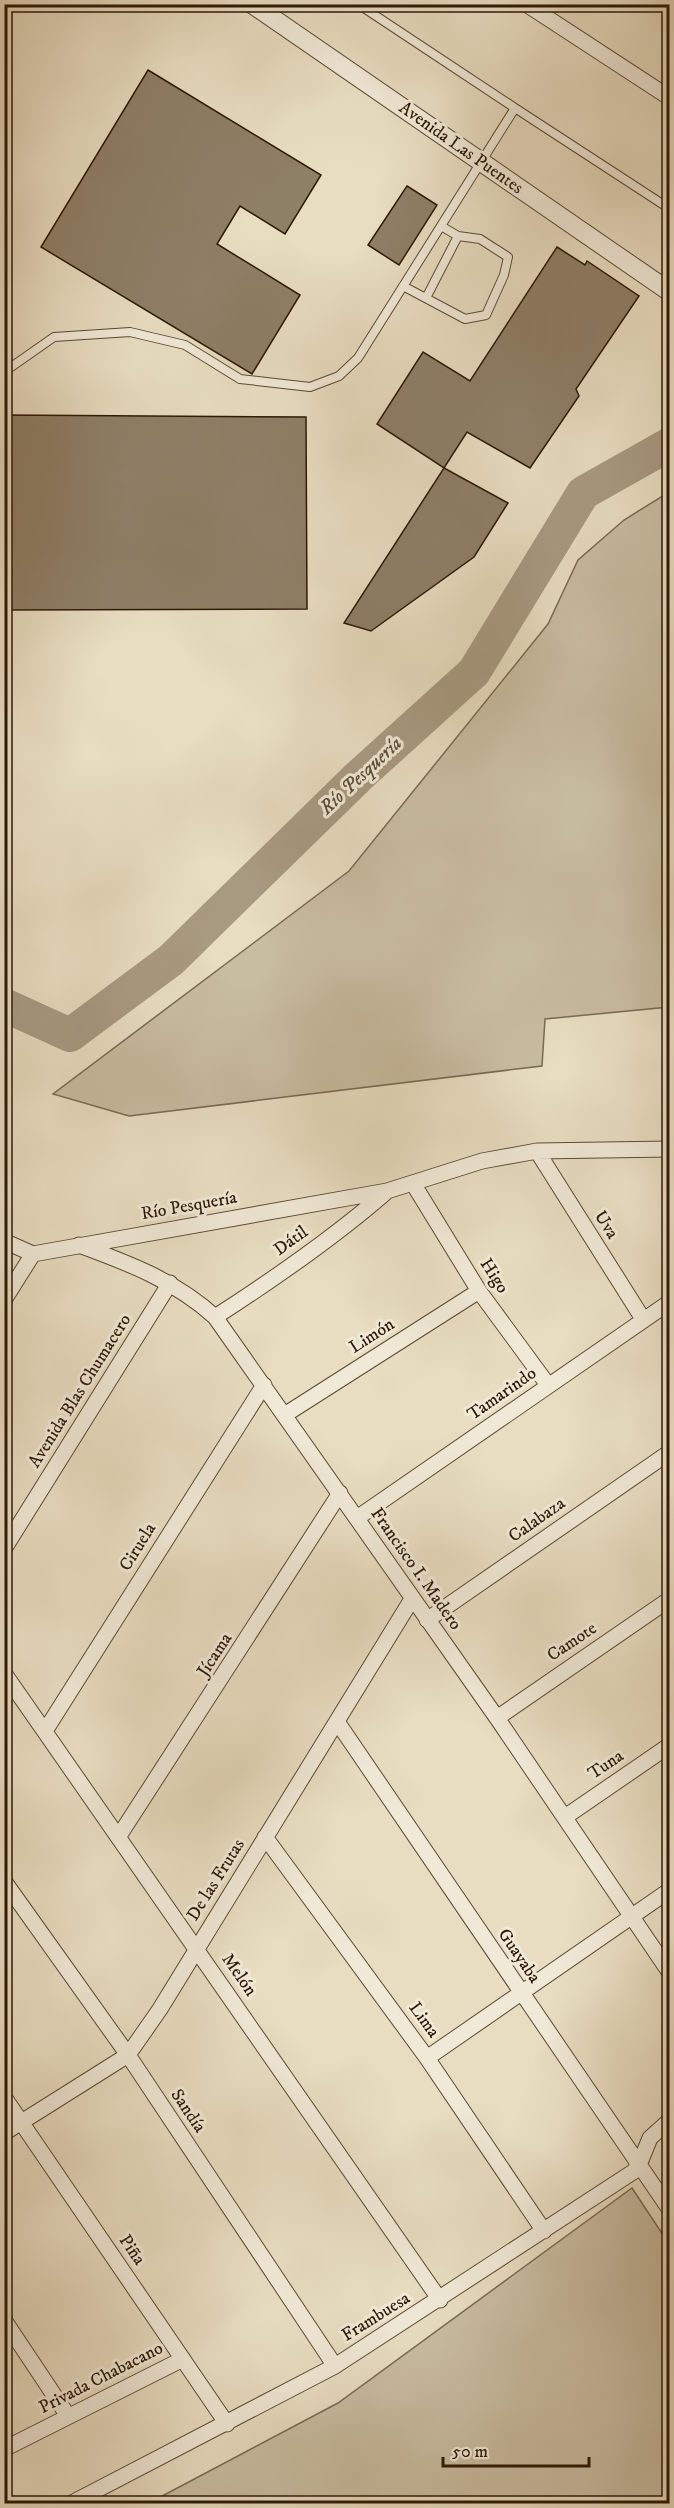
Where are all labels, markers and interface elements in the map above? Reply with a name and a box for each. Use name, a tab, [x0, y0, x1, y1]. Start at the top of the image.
street label: Avenida Las Puentes	[395, 97, 527, 199]
water label: Río Pesquería	[314, 731, 408, 821]
street label: Río Pesquería	[139, 1187, 239, 1225]
street label: Uva	[589, 1207, 623, 1244]
street label: Dátil	[270, 1221, 313, 1261]
street label: Higo	[475, 1254, 514, 1298]
street label: Avenida Blas Chumacero	[24, 1310, 136, 1472]
street label: Limón	[345, 1313, 399, 1359]
street label: Tamarindo	[463, 1362, 541, 1426]
street label: Calabaza	[504, 1492, 570, 1547]
street label: Francisco I. Madero	[366, 1504, 466, 1635]
street label: Ciruela	[115, 1519, 161, 1575]
street label: Camote	[543, 1617, 601, 1667]
street label: Jícama	[192, 1629, 237, 1683]
street label: Tuna	[584, 1745, 628, 1785]
street label: De las Frutas	[182, 1835, 250, 1925]
street label: Guayaba	[493, 1925, 545, 1988]
street label: Melón	[216, 1949, 262, 2001]
street label: Lima	[404, 1998, 445, 2042]
street label: Sandía	[166, 2085, 211, 2137]
street label: Piña	[114, 2231, 150, 2270]
street label: Frambuesa	[338, 2287, 414, 2347]
street label: Privada Chabacano	[35, 2337, 167, 2419]
scale bar	[443, 2430, 588, 2468]
text: 50 m	[452, 2441, 488, 2463]

